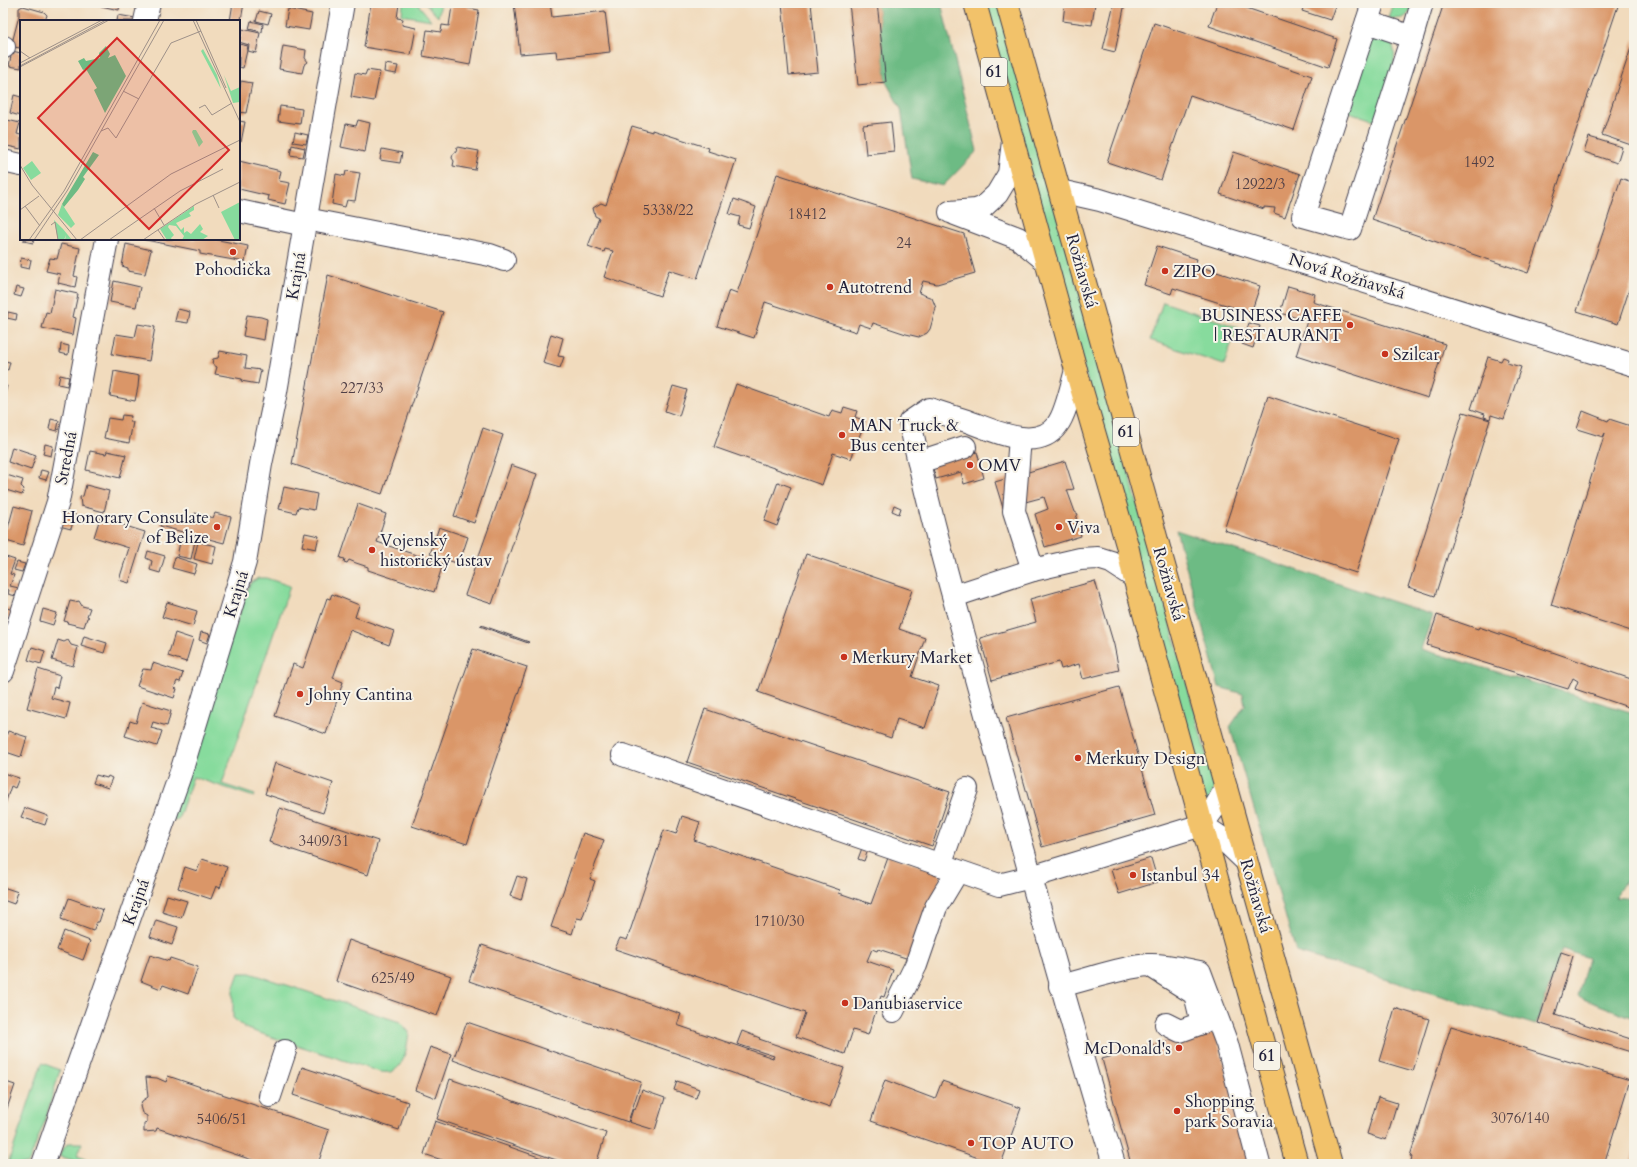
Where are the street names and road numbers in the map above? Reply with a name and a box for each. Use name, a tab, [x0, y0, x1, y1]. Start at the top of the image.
road number: 61	[981, 58, 1007, 86]
street label: Rožňavská	[1060, 231, 1104, 311]
street label: Nová Rožňavská	[1286, 247, 1409, 305]
street label: Krajná	[281, 250, 312, 302]
road number: 61	[1113, 418, 1139, 446]
street label: Stredná	[50, 429, 83, 487]
street label: Rožňavská	[1147, 544, 1191, 624]
street label: Krajná	[218, 567, 254, 620]
street label: Rožňavská	[1234, 856, 1278, 936]
street label: Krajná	[117, 875, 155, 928]
road number: 61	[1254, 1042, 1280, 1070]

